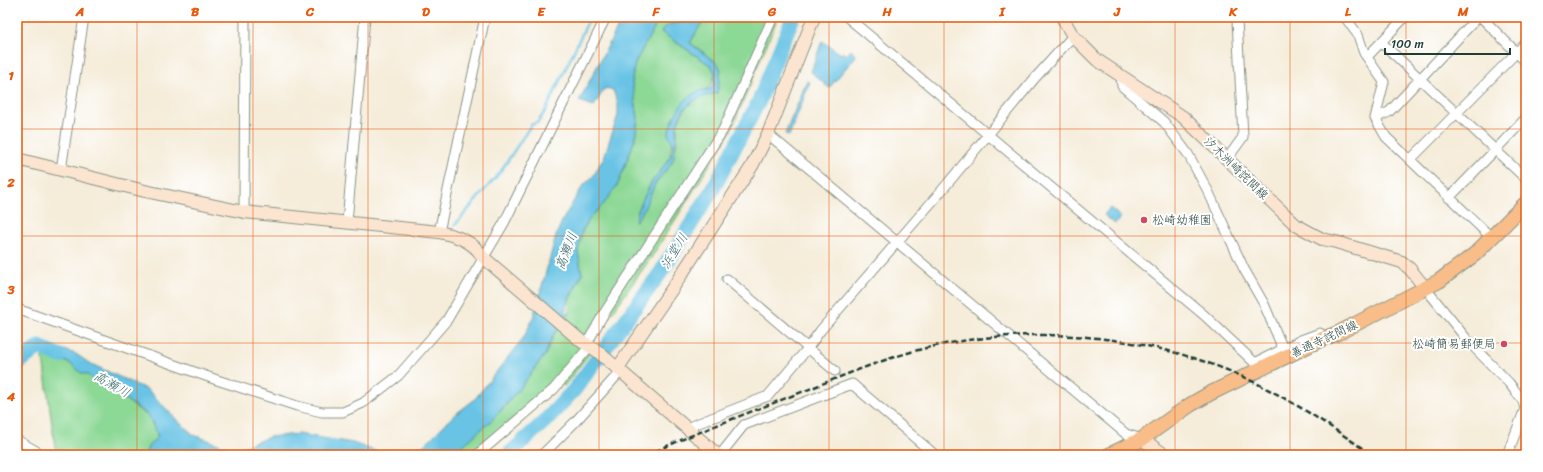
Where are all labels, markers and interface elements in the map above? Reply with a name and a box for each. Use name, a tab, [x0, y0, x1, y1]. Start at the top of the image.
text: A	[75, 0, 84, 23]
text: B	[191, 0, 200, 23]
text: C	[305, 0, 315, 23]
text: D	[422, 0, 430, 23]
text: E	[537, 0, 546, 23]
text: F	[651, 0, 660, 23]
text: G	[767, 0, 777, 23]
text: H	[881, 0, 892, 23]
text: I	[998, 0, 1006, 23]
text: J	[1113, 0, 1121, 23]
text: K	[1228, 0, 1238, 23]
text: L	[1345, 0, 1352, 23]
text: M	[1457, 0, 1469, 23]
scale bar	[1385, 30, 1510, 56]
text: 100 m	[1391, 33, 1424, 55]
text: 1	[8, 64, 14, 87]
street label: 汐木洲崎詫間線	[1198, 131, 1274, 205]
text: 2	[6, 171, 15, 194]
place label: 松崎幼稚園	[1152, 209, 1212, 231]
marker: 松崎幼稚園	[1139, 215, 1149, 225]
water label: 浜堂川	[654, 228, 694, 274]
water label: 高瀬川	[548, 229, 584, 273]
text: 3	[6, 278, 15, 301]
street label: 善通寺詫間線	[1287, 314, 1361, 364]
place label: 松崎簡易郵便局	[1412, 333, 1496, 355]
marker: 松崎簡易郵便局	[1499, 339, 1509, 349]
water label: 高瀬川	[89, 364, 135, 404]
text: 4	[6, 385, 16, 408]

